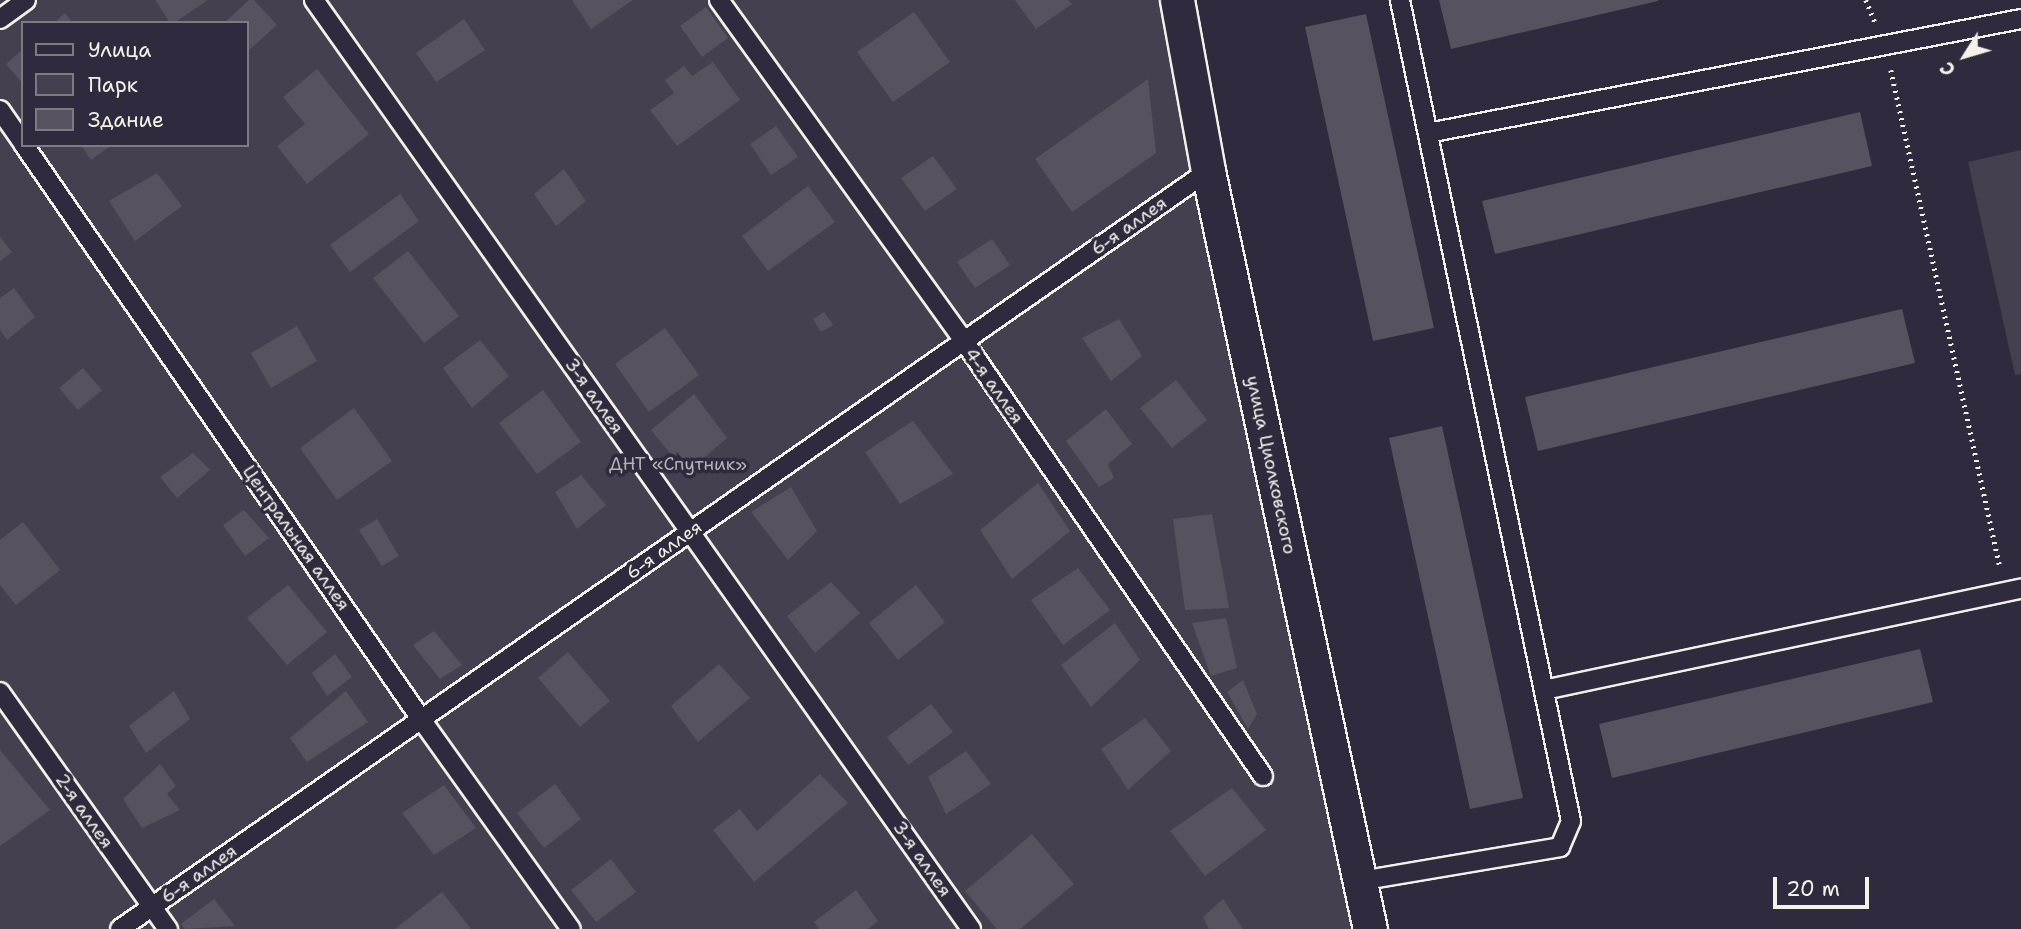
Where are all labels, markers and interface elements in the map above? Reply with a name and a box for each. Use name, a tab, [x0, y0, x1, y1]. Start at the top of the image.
legend	[21, 21, 248, 147]
north arrow	[1930, 21, 2000, 91]
text: Улица	[88, 36, 151, 64]
text: С	[1934, 57, 1961, 81]
text: Парк	[88, 71, 138, 99]
text: Здание	[88, 106, 164, 134]
street label: 6-я аллея	[1087, 192, 1171, 260]
street label: 4-я аллея	[960, 344, 1028, 428]
street label: 3-я аллея	[560, 354, 628, 438]
street label: улица Циолковского	[1242, 374, 1300, 556]
park label: ДНТ «Спутник»	[609, 453, 747, 475]
street label: Центральная аллея	[238, 461, 354, 615]
street label: 6-я аллея	[622, 516, 706, 584]
street label: 2-я аллея	[50, 769, 118, 853]
street label: 3-я аллея	[888, 817, 956, 901]
street label: 6-я аллея	[157, 840, 241, 908]
scale bar	[1776, 862, 1872, 906]
text: 20 m	[1786, 875, 1840, 903]

